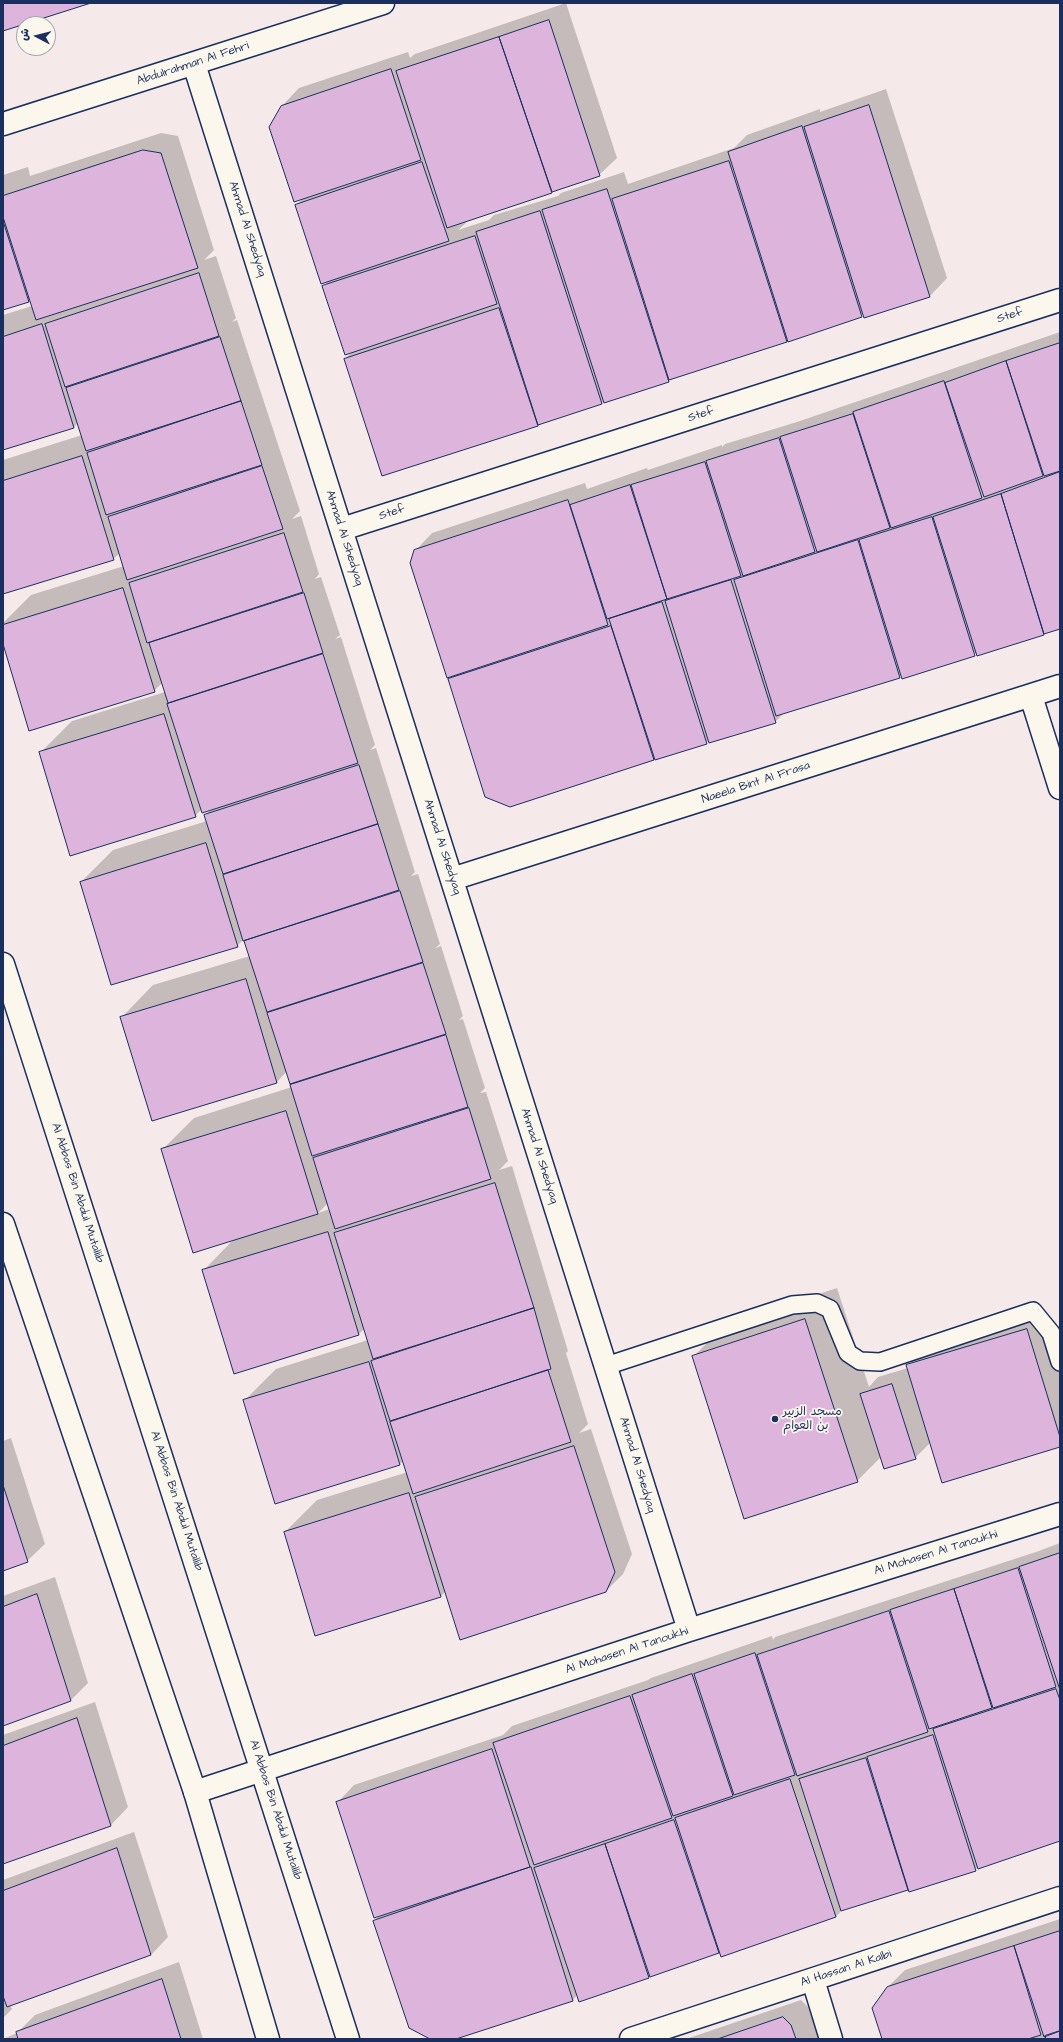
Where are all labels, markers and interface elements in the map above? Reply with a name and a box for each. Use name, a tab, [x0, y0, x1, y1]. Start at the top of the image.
north arrow	[16, 16, 56, 56]
text: ش	[16, 28, 33, 42]
street label: Abdulrahman Al Fehri	[135, 39, 251, 89]
street label: Ahmad Al Shedyaq	[225, 179, 269, 279]
street label: Stef	[995, 305, 1025, 327]
street label: Stef	[686, 404, 716, 426]
street label: Ahmad Al Shedyaq	[322, 488, 366, 588]
street label: Stef	[377, 502, 407, 524]
street label: Naeela Bint Al Frasa	[700, 759, 812, 807]
street label: Ahmad Al Shedyaq	[420, 797, 464, 897]
street label: Ahmad Al Shedyaq	[517, 1106, 561, 1206]
street label: Al Abbas Bin Abdul Mutallib	[48, 1121, 106, 1265]
place label: مسجد الزبير بن العوام	[783, 1405, 842, 1433]
marker: مسجد الزبير بن العوام	[770, 1414, 780, 1424]
street label: Ahmad Al Shedyaq	[616, 1415, 658, 1515]
street label: Al Abbas Bin Abdul Mutallib	[147, 1429, 205, 1573]
street label: Al Mohasen Al Tanoukhi	[873, 1527, 999, 1579]
street label: Al Mohasen Al Tanoukhi	[564, 1624, 690, 1678]
street label: Al Abbas Bin Abdul Mutallib	[246, 1738, 304, 1882]
street label: Al Hassan Al Kalbi	[799, 1947, 893, 1991]

